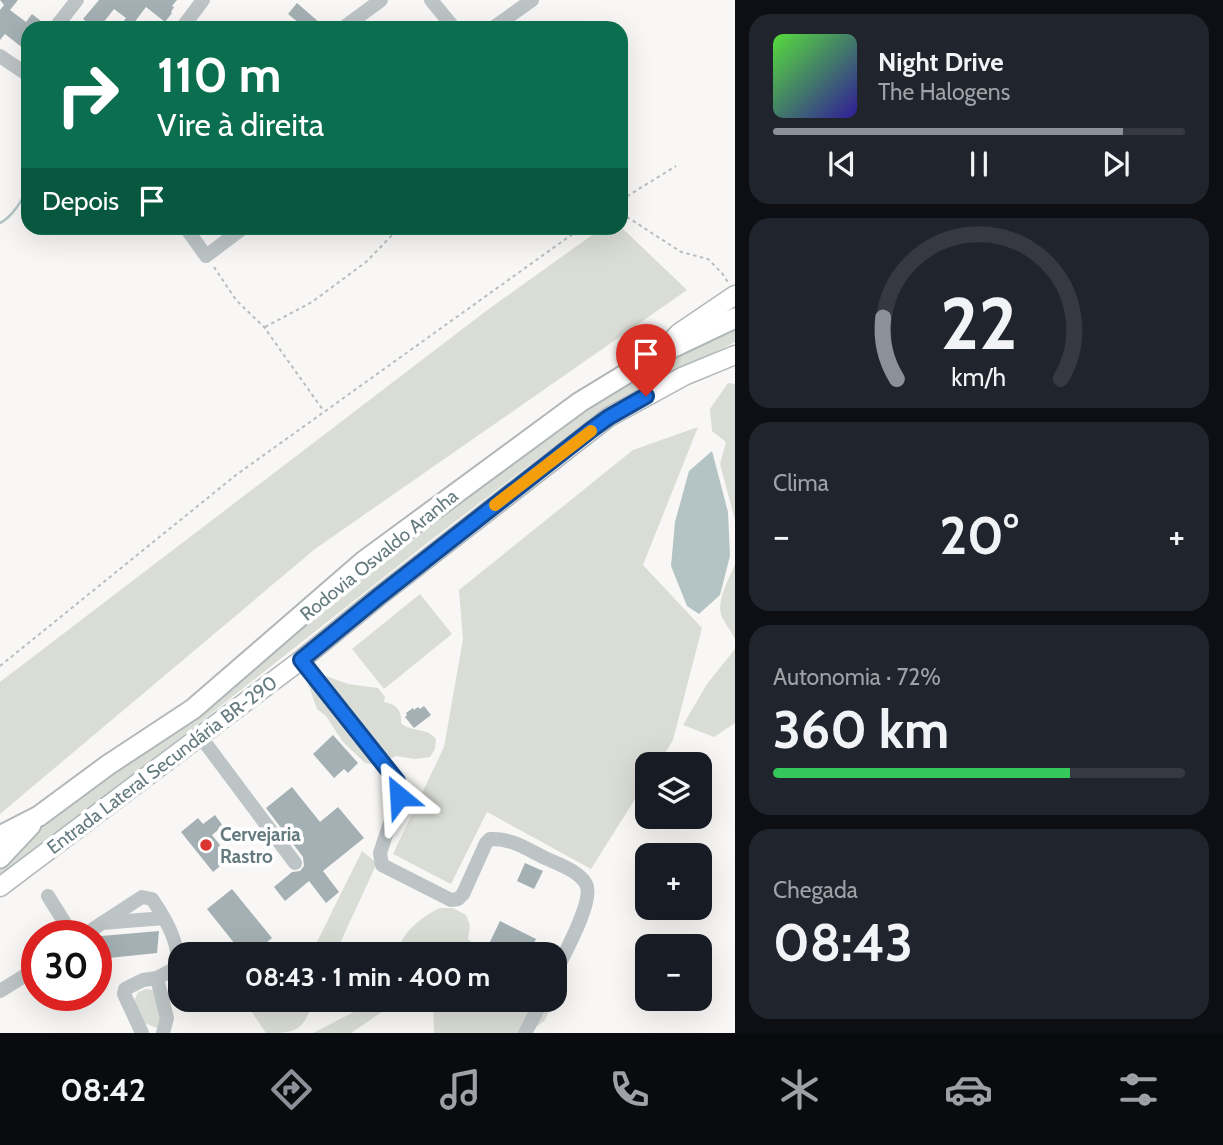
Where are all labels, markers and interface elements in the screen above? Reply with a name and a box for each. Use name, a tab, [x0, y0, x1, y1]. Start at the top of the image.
text: 110 m	[157, 45, 281, 104]
text: Night Drive	[878, 46, 1004, 78]
icon: right	[42, 49, 133, 140]
text: The Halogens	[878, 78, 1010, 106]
text: Vire à direita	[157, 105, 324, 144]
icon: previous	[823, 145, 861, 183]
icon: pause	[960, 145, 998, 183]
icon: next	[1097, 145, 1135, 183]
icon: arrive	[133, 182, 171, 220]
text: Depois	[42, 185, 119, 217]
text: 22	[940, 279, 1018, 367]
pin	[616, 324, 676, 396]
icon: arrive	[627, 335, 665, 373]
text: km/h	[952, 361, 1006, 391]
text: Clima	[773, 469, 829, 497]
street label: Rodovia Osvaldo Aranha	[295, 484, 463, 626]
text: 20°	[939, 504, 1019, 567]
text: −	[773, 512, 790, 559]
text: +	[1168, 512, 1185, 559]
text: Autonomia · 72%	[773, 663, 941, 691]
street label: Entrada Lateral Secundária BR-290	[42, 671, 282, 859]
text: 360 km	[773, 698, 949, 761]
map controls	[635, 752, 712, 1011]
button: layers	[635, 752, 712, 829]
position arrow	[362, 759, 436, 833]
place label: Cervejaria Rastro	[220, 823, 301, 868]
marker: Cervejaria Rastro	[198, 837, 214, 853]
button: +	[635, 843, 712, 920]
text: Chegada	[773, 876, 858, 904]
text: 08:43	[773, 911, 913, 974]
speed limit sign: 30	[21, 920, 112, 1011]
button: −	[635, 934, 712, 1011]
text: 08:43 · 1 min · 400 m	[245, 961, 490, 993]
icon: directions	[267, 1065, 316, 1114]
icon: music	[436, 1065, 485, 1114]
icon: phone	[605, 1065, 654, 1114]
icon: climate	[775, 1065, 824, 1114]
icon: car	[944, 1065, 993, 1114]
icon: filters	[1114, 1065, 1163, 1114]
text: 08:42	[60, 1070, 146, 1109]

